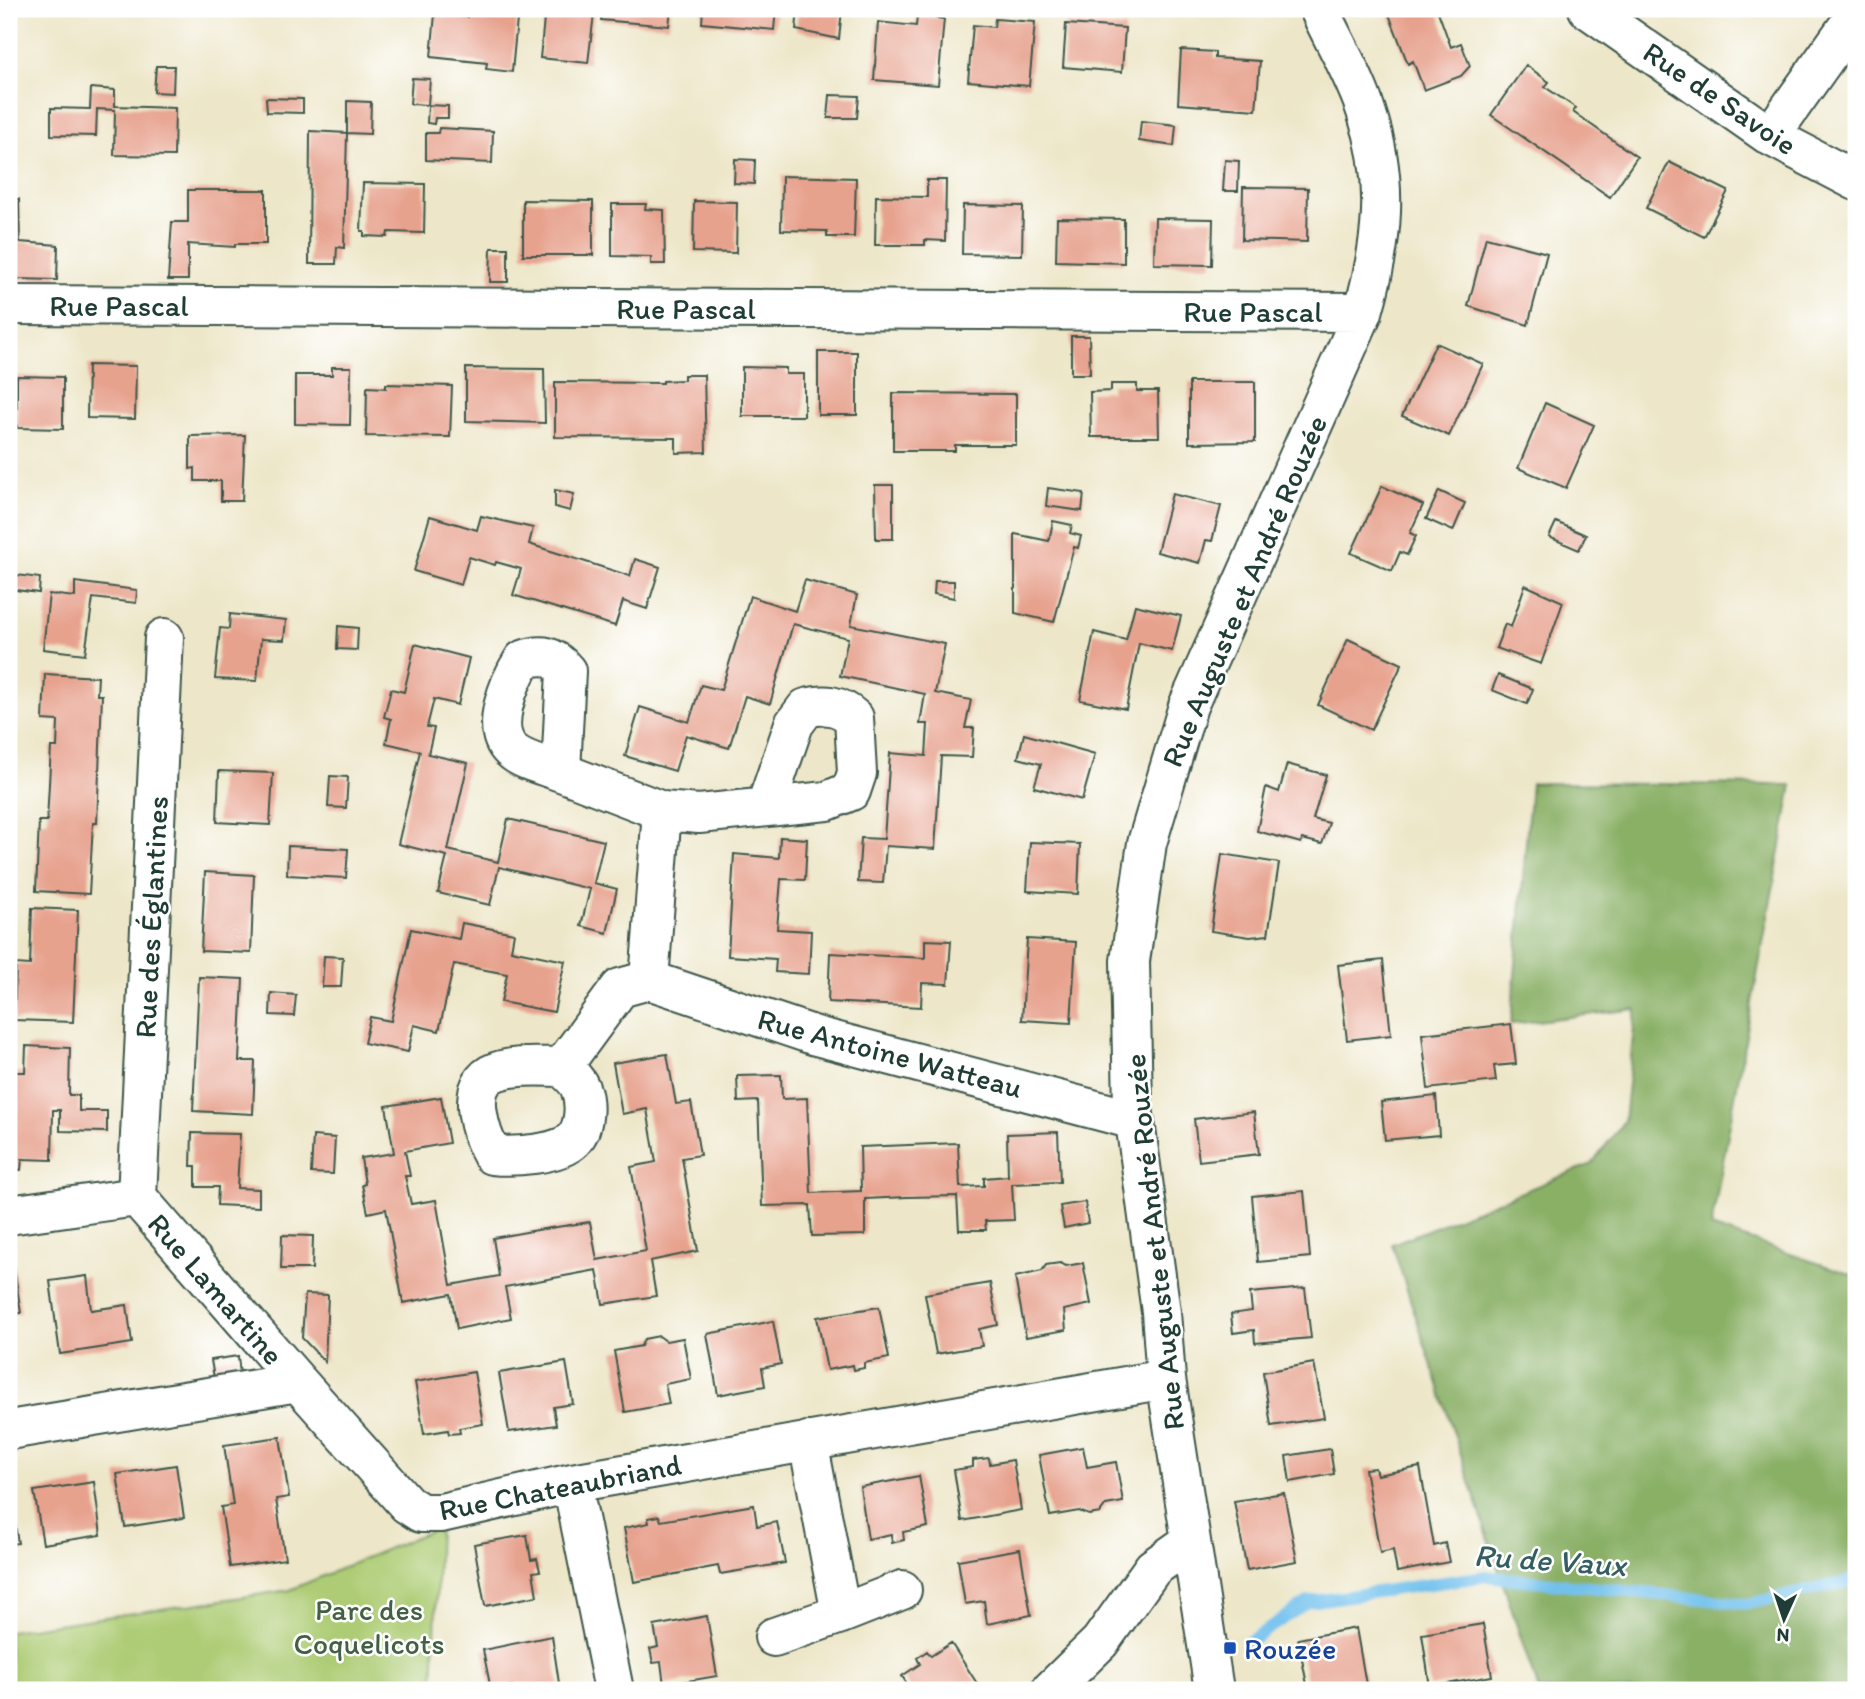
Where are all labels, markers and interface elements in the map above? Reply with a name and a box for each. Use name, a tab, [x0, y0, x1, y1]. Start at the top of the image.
street label: Rue de Savoie	[1636, 33, 1804, 163]
street label: Rue Pascal	[49, 287, 189, 324]
street label: Rue Pascal	[616, 290, 756, 327]
street label: Rue Pascal	[1183, 293, 1323, 330]
street label: Rue Auguste et André Rouzée	[1153, 410, 1335, 772]
street label: Rue des Églantines	[126, 795, 176, 1039]
street label: Rue Antoine Watteau	[754, 1000, 1027, 1106]
street label: Rue Auguste et André Rouzée	[1116, 1052, 1192, 1432]
street label: Rue Lamartine	[140, 1206, 292, 1372]
street label: Rue Chateaubriand	[436, 1445, 684, 1529]
water label: Ru de Vaux	[1473, 1536, 1629, 1584]
north arrow	[1750, 1584, 1820, 1654]
park label: Parc des Coquelicots	[294, 1591, 444, 1662]
text: N	[1776, 1624, 1790, 1647]
place label: Rouzée	[1244, 1630, 1336, 1667]
marker: Rouzée	[1222, 1640, 1238, 1656]

